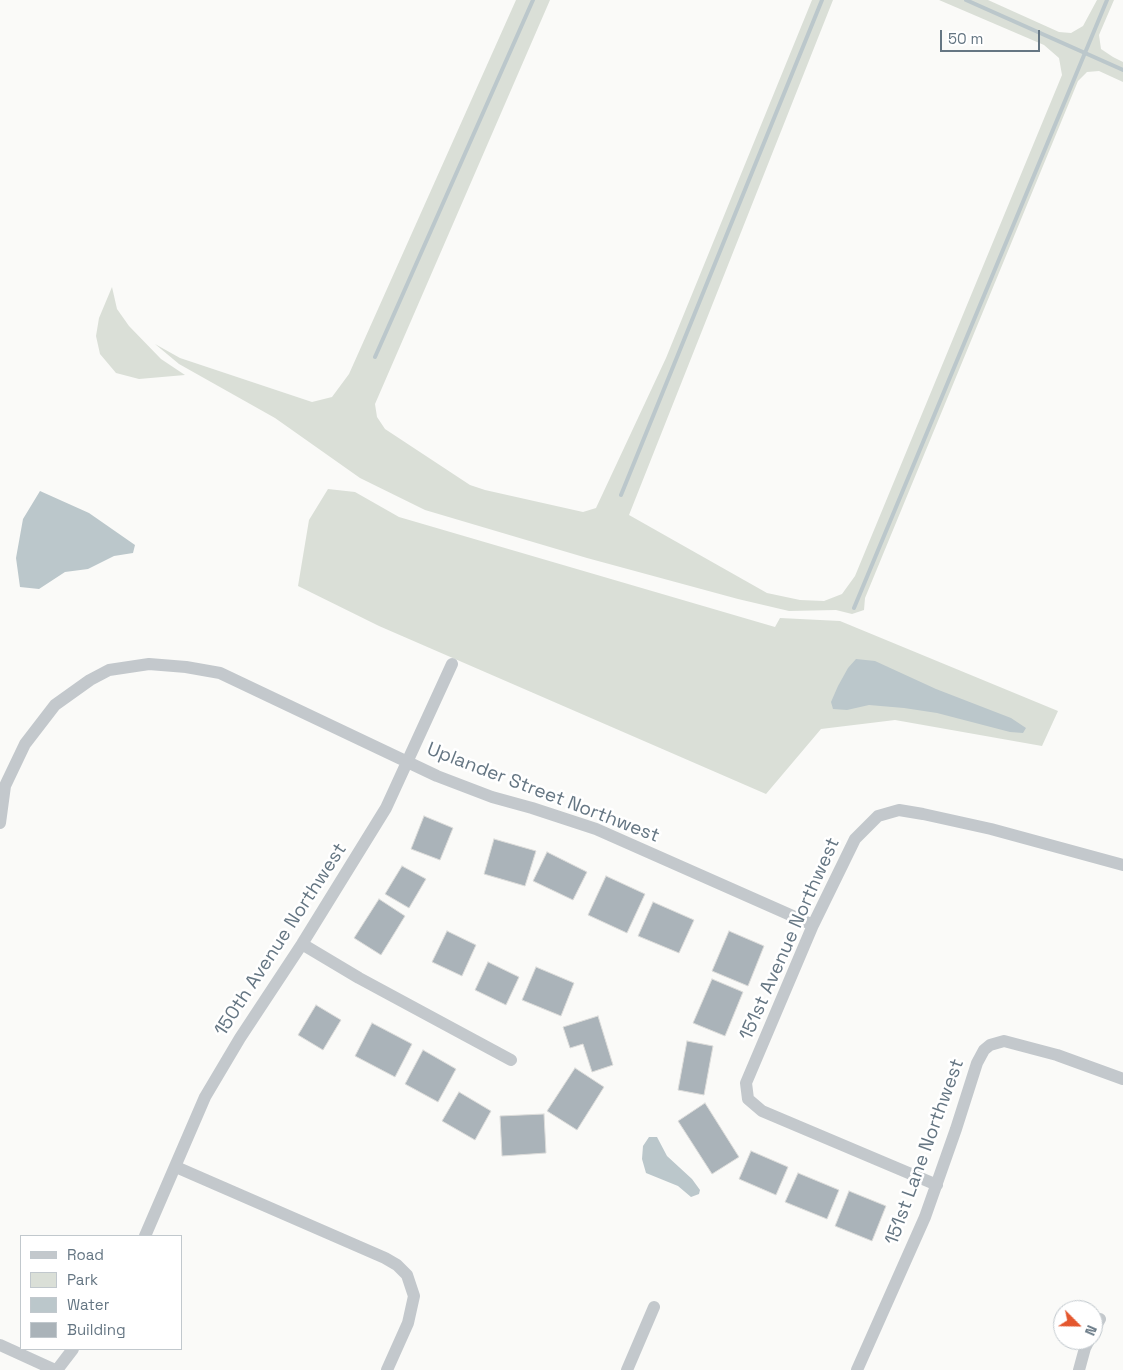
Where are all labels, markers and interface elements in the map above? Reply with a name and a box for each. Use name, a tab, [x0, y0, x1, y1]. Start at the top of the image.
scale bar	[943, 20, 1043, 52]
text: 50 m	[948, 29, 983, 48]
street label: Uplander Street Northwest	[424, 738, 662, 848]
street label: 151st Avenue Northwest	[735, 834, 845, 1044]
street label: 150th Avenue Northwest	[210, 839, 352, 1041]
street label: 151st Lane Northwest	[881, 1056, 969, 1248]
legend	[20, 1235, 182, 1350]
text: Road	[67, 1245, 104, 1264]
text: Park	[67, 1270, 98, 1289]
text: Water	[67, 1295, 109, 1314]
north arrow	[1053, 1300, 1103, 1350]
text: Building	[67, 1320, 126, 1339]
text: N	[1081, 1323, 1101, 1338]

